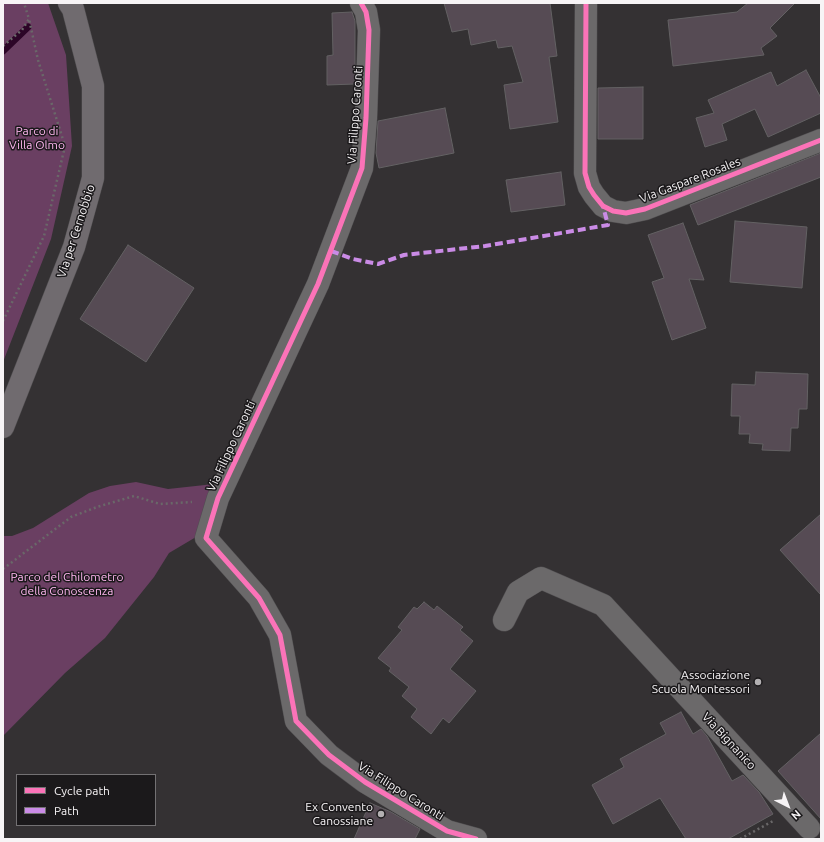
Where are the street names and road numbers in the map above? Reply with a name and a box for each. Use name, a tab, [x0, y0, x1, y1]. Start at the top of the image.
street label: Via Filippo Caronti	[344, 65, 366, 165]
street label: Via Gaspare Rosales	[637, 154, 743, 206]
street label: Via per Cernobbio	[54, 183, 98, 279]
street label: Via Filippo Caronti	[204, 398, 258, 494]
street label: Via Bignanico	[699, 710, 759, 772]
street label: Via Filippo Caronti	[355, 759, 447, 823]

